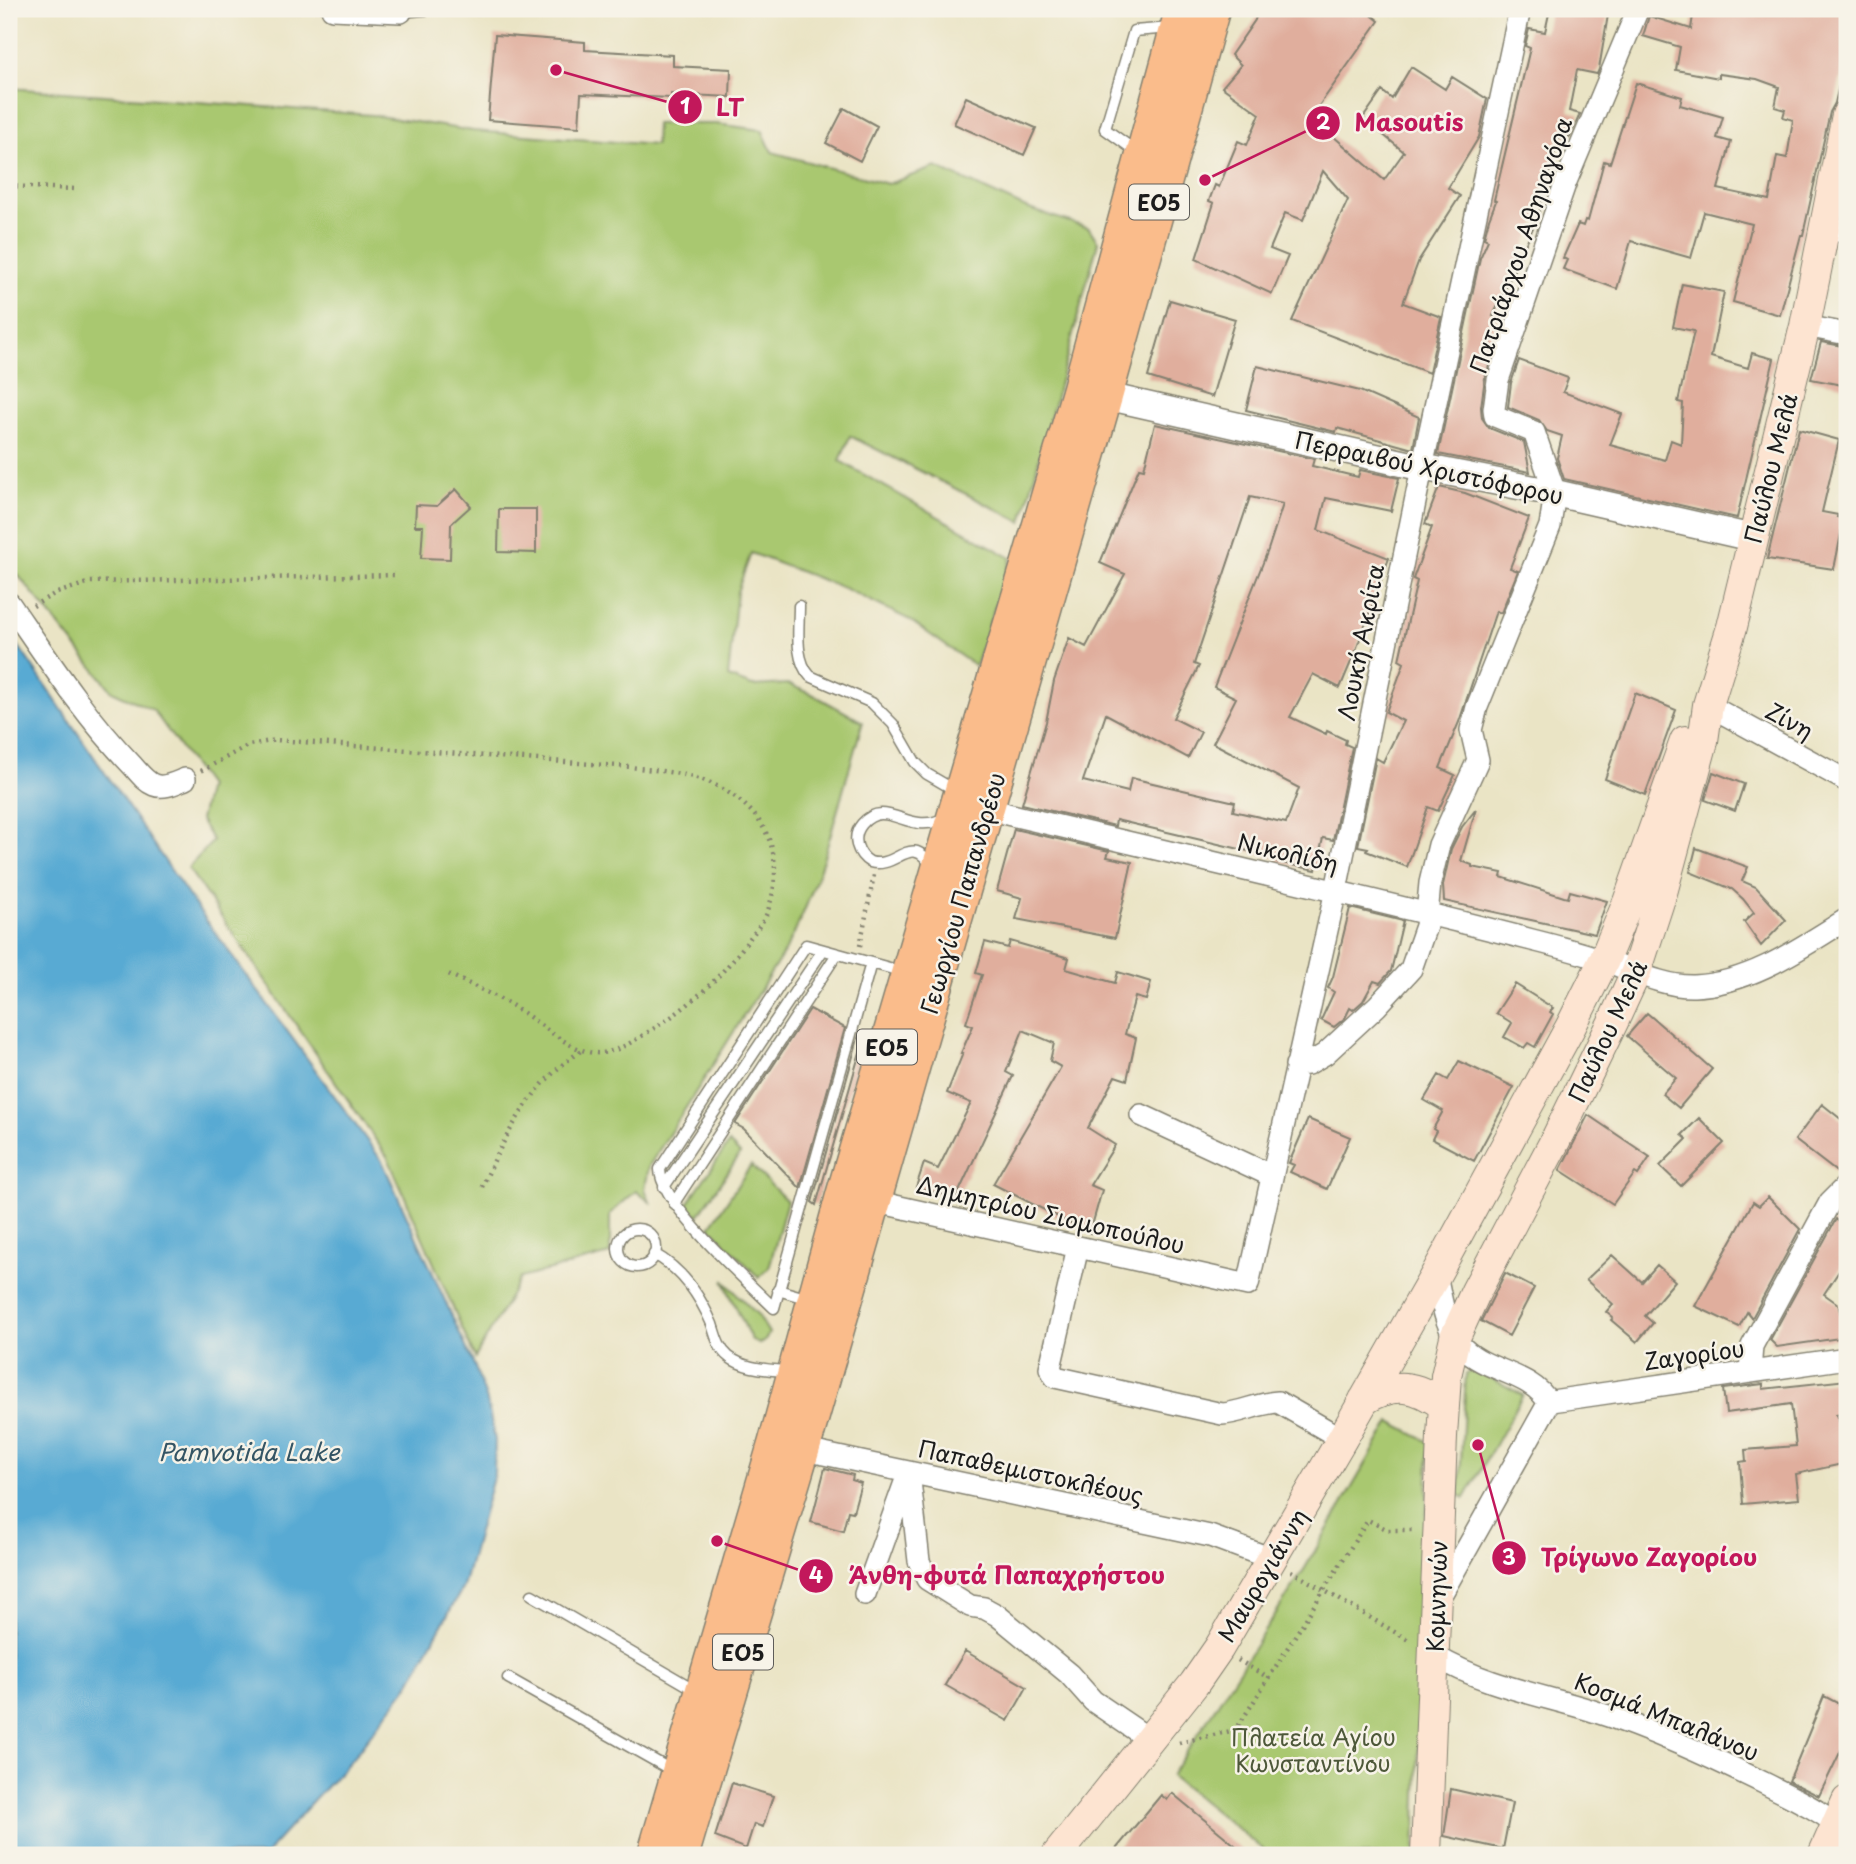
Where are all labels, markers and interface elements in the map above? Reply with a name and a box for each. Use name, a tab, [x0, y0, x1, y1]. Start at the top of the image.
callout: LT	[667, 85, 758, 130]
text: LT	[716, 88, 745, 124]
text: 1	[680, 89, 690, 121]
callout: Masoutis	[1306, 100, 1478, 145]
text: Masoutis	[1354, 103, 1464, 139]
text: 2	[1316, 105, 1331, 137]
street label: Πατριάρχου Αθηναγόρα	[1460, 112, 1580, 378]
road number: ΕΟ5	[1129, 184, 1189, 220]
street label: Παύλου Μελά	[1734, 389, 1806, 547]
street label: Περραιβού Χριστόφορου	[1291, 421, 1567, 513]
street label: Λουκή Ακρίτα	[1328, 561, 1392, 723]
street label: Ζίνη	[1760, 693, 1820, 747]
street label: Γεωργίου Παπανδρέου	[911, 768, 1013, 1018]
street label: Νικολίδη	[1234, 823, 1342, 881]
street label: Παύλου Μελά	[1559, 954, 1655, 1108]
road number: ΕΟ5	[857, 1030, 917, 1064]
street label: Δημητρίου Σιομοπούλου	[914, 1166, 1188, 1262]
street label: Ζαγορίου	[1641, 1330, 1747, 1378]
street label: Παπαθεμιστοκλέους	[915, 1430, 1147, 1512]
water label: Pamvotida Lake	[159, 1433, 341, 1469]
street label: Μαυρογιάννη	[1208, 1501, 1316, 1649]
callout: Τρίγωνο Ζαγορίου	[1492, 1535, 1772, 1580]
text: Τρίγωνο Ζαγορίου	[1541, 1538, 1757, 1574]
street label: Κομνηνών	[1417, 1539, 1455, 1653]
text: 3	[1502, 1540, 1516, 1572]
callout: Άνθη-φυτά Παπαχρήστου	[799, 1554, 1179, 1599]
text: Άνθη-φυτά Παπαχρήστου	[849, 1556, 1165, 1592]
text: 4	[809, 1558, 823, 1590]
road number: ΕΟ5	[713, 1634, 773, 1670]
street label: Κοσμά Μπαλάνου	[1569, 1663, 1765, 1769]
park label: Πλατεία Αγίου Κωνσταντίνου	[1230, 1719, 1396, 1780]

